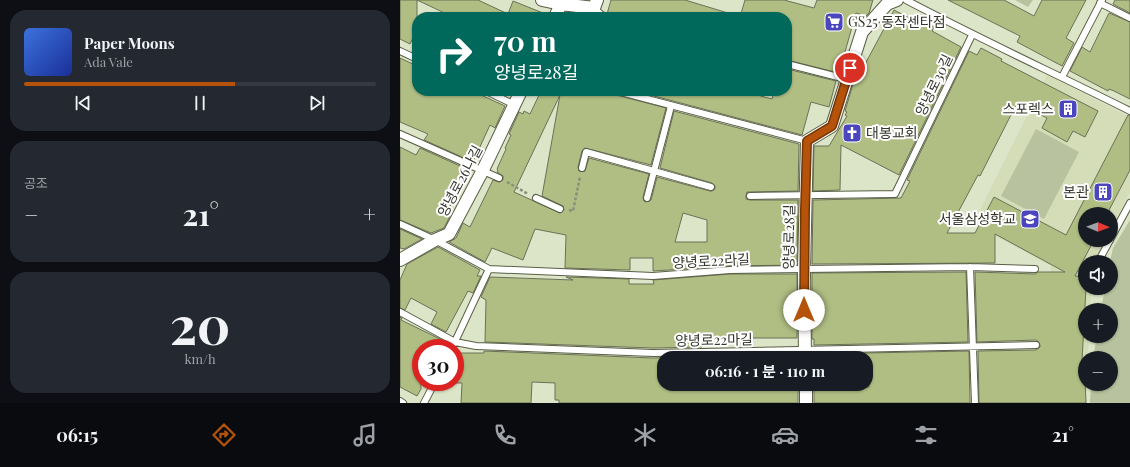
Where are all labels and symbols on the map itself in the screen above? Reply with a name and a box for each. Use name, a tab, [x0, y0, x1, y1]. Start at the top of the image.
supermarket icon: GS25 동작센타점	[823, 11, 845, 33]
place label: GS25 동작센타점	[848, 12, 946, 31]
pin	[833, 51, 867, 85]
street label: 양녕로30길	[910, 51, 957, 119]
building icon: 스포렉스	[1057, 98, 1079, 120]
place label: 스포렉스	[1002, 99, 1054, 118]
church icon: 대봉교회	[841, 122, 863, 144]
place label: 대봉교회	[866, 123, 918, 142]
street label: 양녕로26나길	[433, 142, 486, 220]
building icon: 본관	[1092, 181, 1114, 203]
place label: 본관	[1063, 182, 1089, 201]
street label: 양녕로28길	[778, 204, 799, 270]
north arrow	[1078, 207, 1118, 247]
school or university icon: 서울삼성학교	[1019, 208, 1041, 230]
place label: 서울삼성학교	[939, 209, 1016, 228]
street label: 양녕로22라길	[672, 249, 750, 272]
position arrow	[783, 289, 825, 331]
street label: 양녕로22마길	[675, 329, 753, 350]
speed limit sign: 30	[412, 339, 464, 391]

